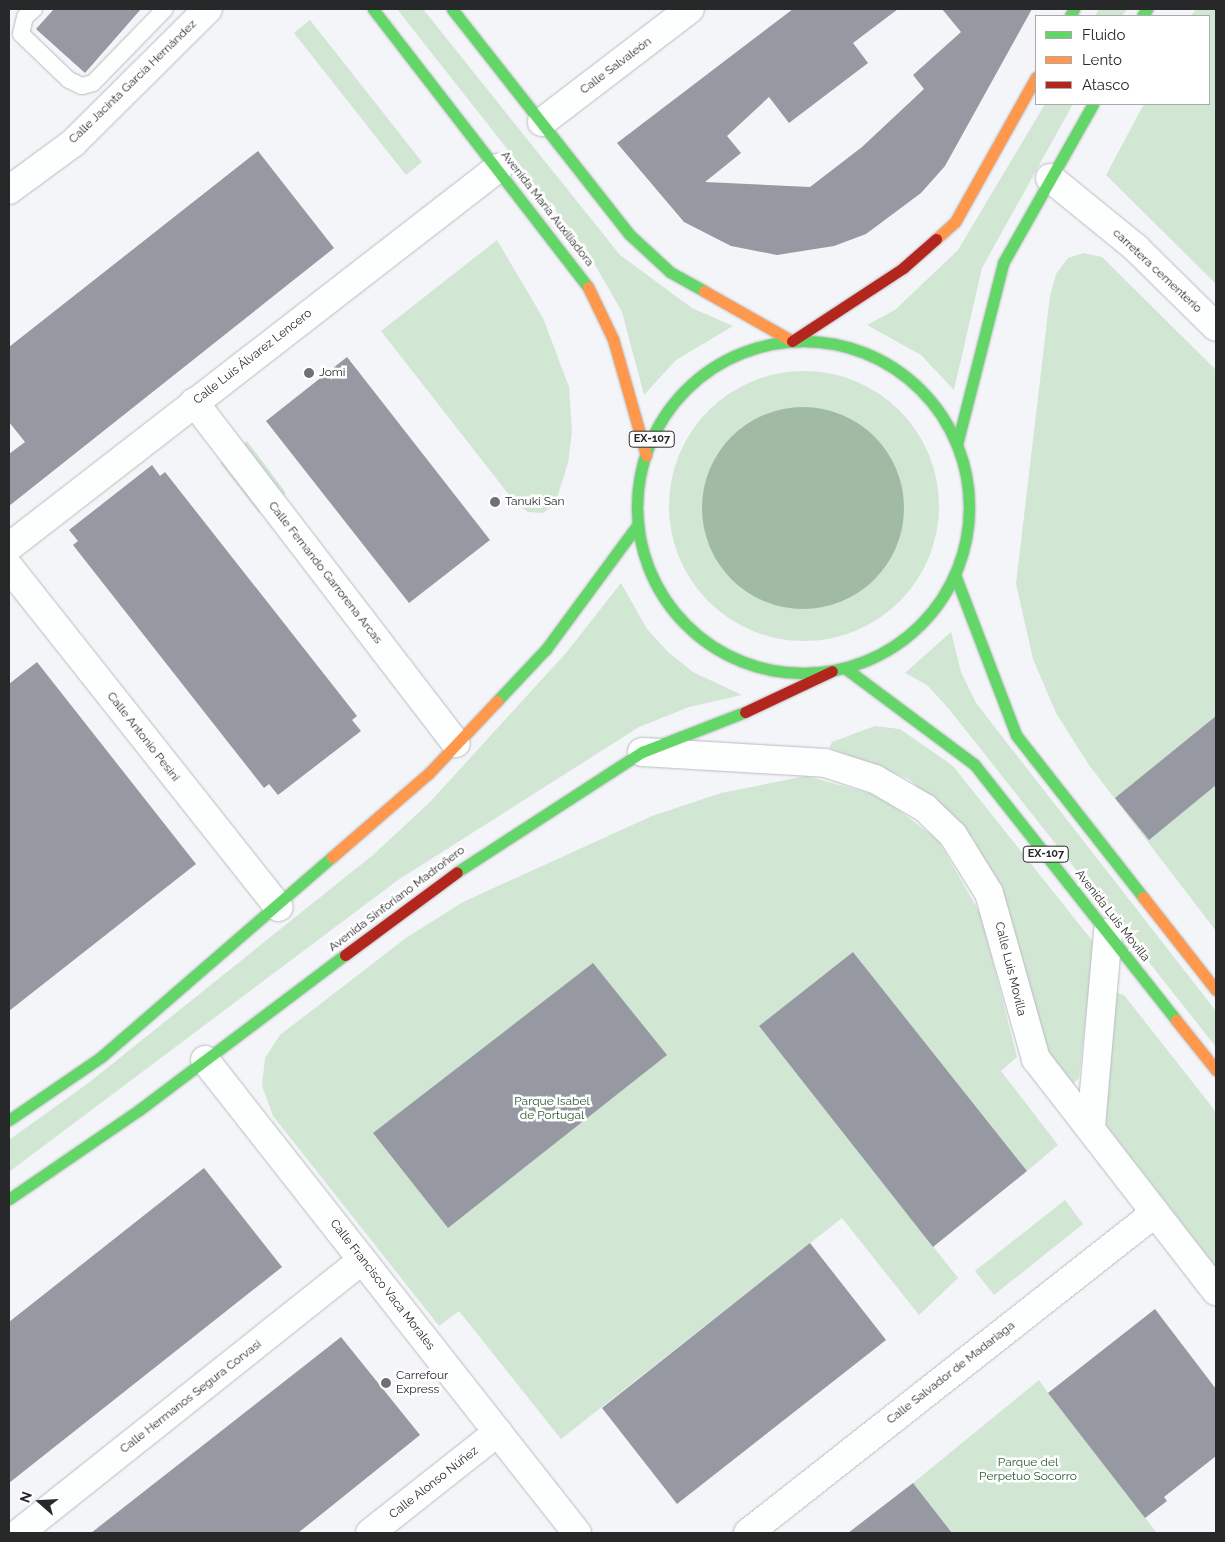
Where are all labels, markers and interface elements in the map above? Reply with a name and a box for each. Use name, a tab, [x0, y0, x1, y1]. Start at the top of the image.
legend	[1035, 15, 1210, 105]
street label: Calle Jacinta García Hernández	[66, 17, 200, 147]
text: Fluido	[1082, 26, 1125, 44]
street label: Calle Salvaleón	[578, 35, 654, 97]
text: Lento	[1082, 51, 1122, 69]
text: Atasco	[1082, 76, 1129, 94]
street label: Avenida María Auxiliadora	[497, 148, 597, 270]
street label: carretera cementerio	[1109, 226, 1205, 316]
street label: Calle Luis Álvarez Lencero	[191, 306, 315, 408]
place label: Jomi	[319, 366, 345, 380]
marker: Jomi	[303, 367, 315, 379]
road number: EX-107	[628, 430, 676, 448]
place label: Tanuki San	[505, 495, 565, 509]
marker: Tanuki San	[489, 496, 501, 508]
street label: Calle Fernando Garrorena Arcas	[265, 499, 385, 647]
street label: Calle Antonio Pesini	[104, 689, 182, 785]
street label: Avenida Sinforiano Madroñero	[326, 843, 468, 955]
road number: EX-107	[1022, 846, 1070, 862]
street label: Avenida Luis Movilla	[1072, 867, 1152, 965]
street label: Calle Luis Movilla	[991, 920, 1029, 1018]
park label: Parque Isabel de Portugal	[514, 1095, 590, 1123]
street label: Calle Francisco Vaca Morales	[326, 1217, 438, 1353]
street label: Calle Salvador de Madariaga	[884, 1318, 1018, 1428]
street label: Calle Hermanos Segura Corvasi	[117, 1337, 265, 1457]
place label: Carrefour Express	[396, 1369, 448, 1397]
marker: Carrefour Express	[380, 1377, 392, 1389]
street label: Calle Alonso Núñez	[387, 1444, 481, 1522]
park label: Parque del Perpetuo Socorro	[979, 1456, 1077, 1484]
north arrow	[15, 1477, 65, 1527]
text: N	[17, 1489, 35, 1505]

